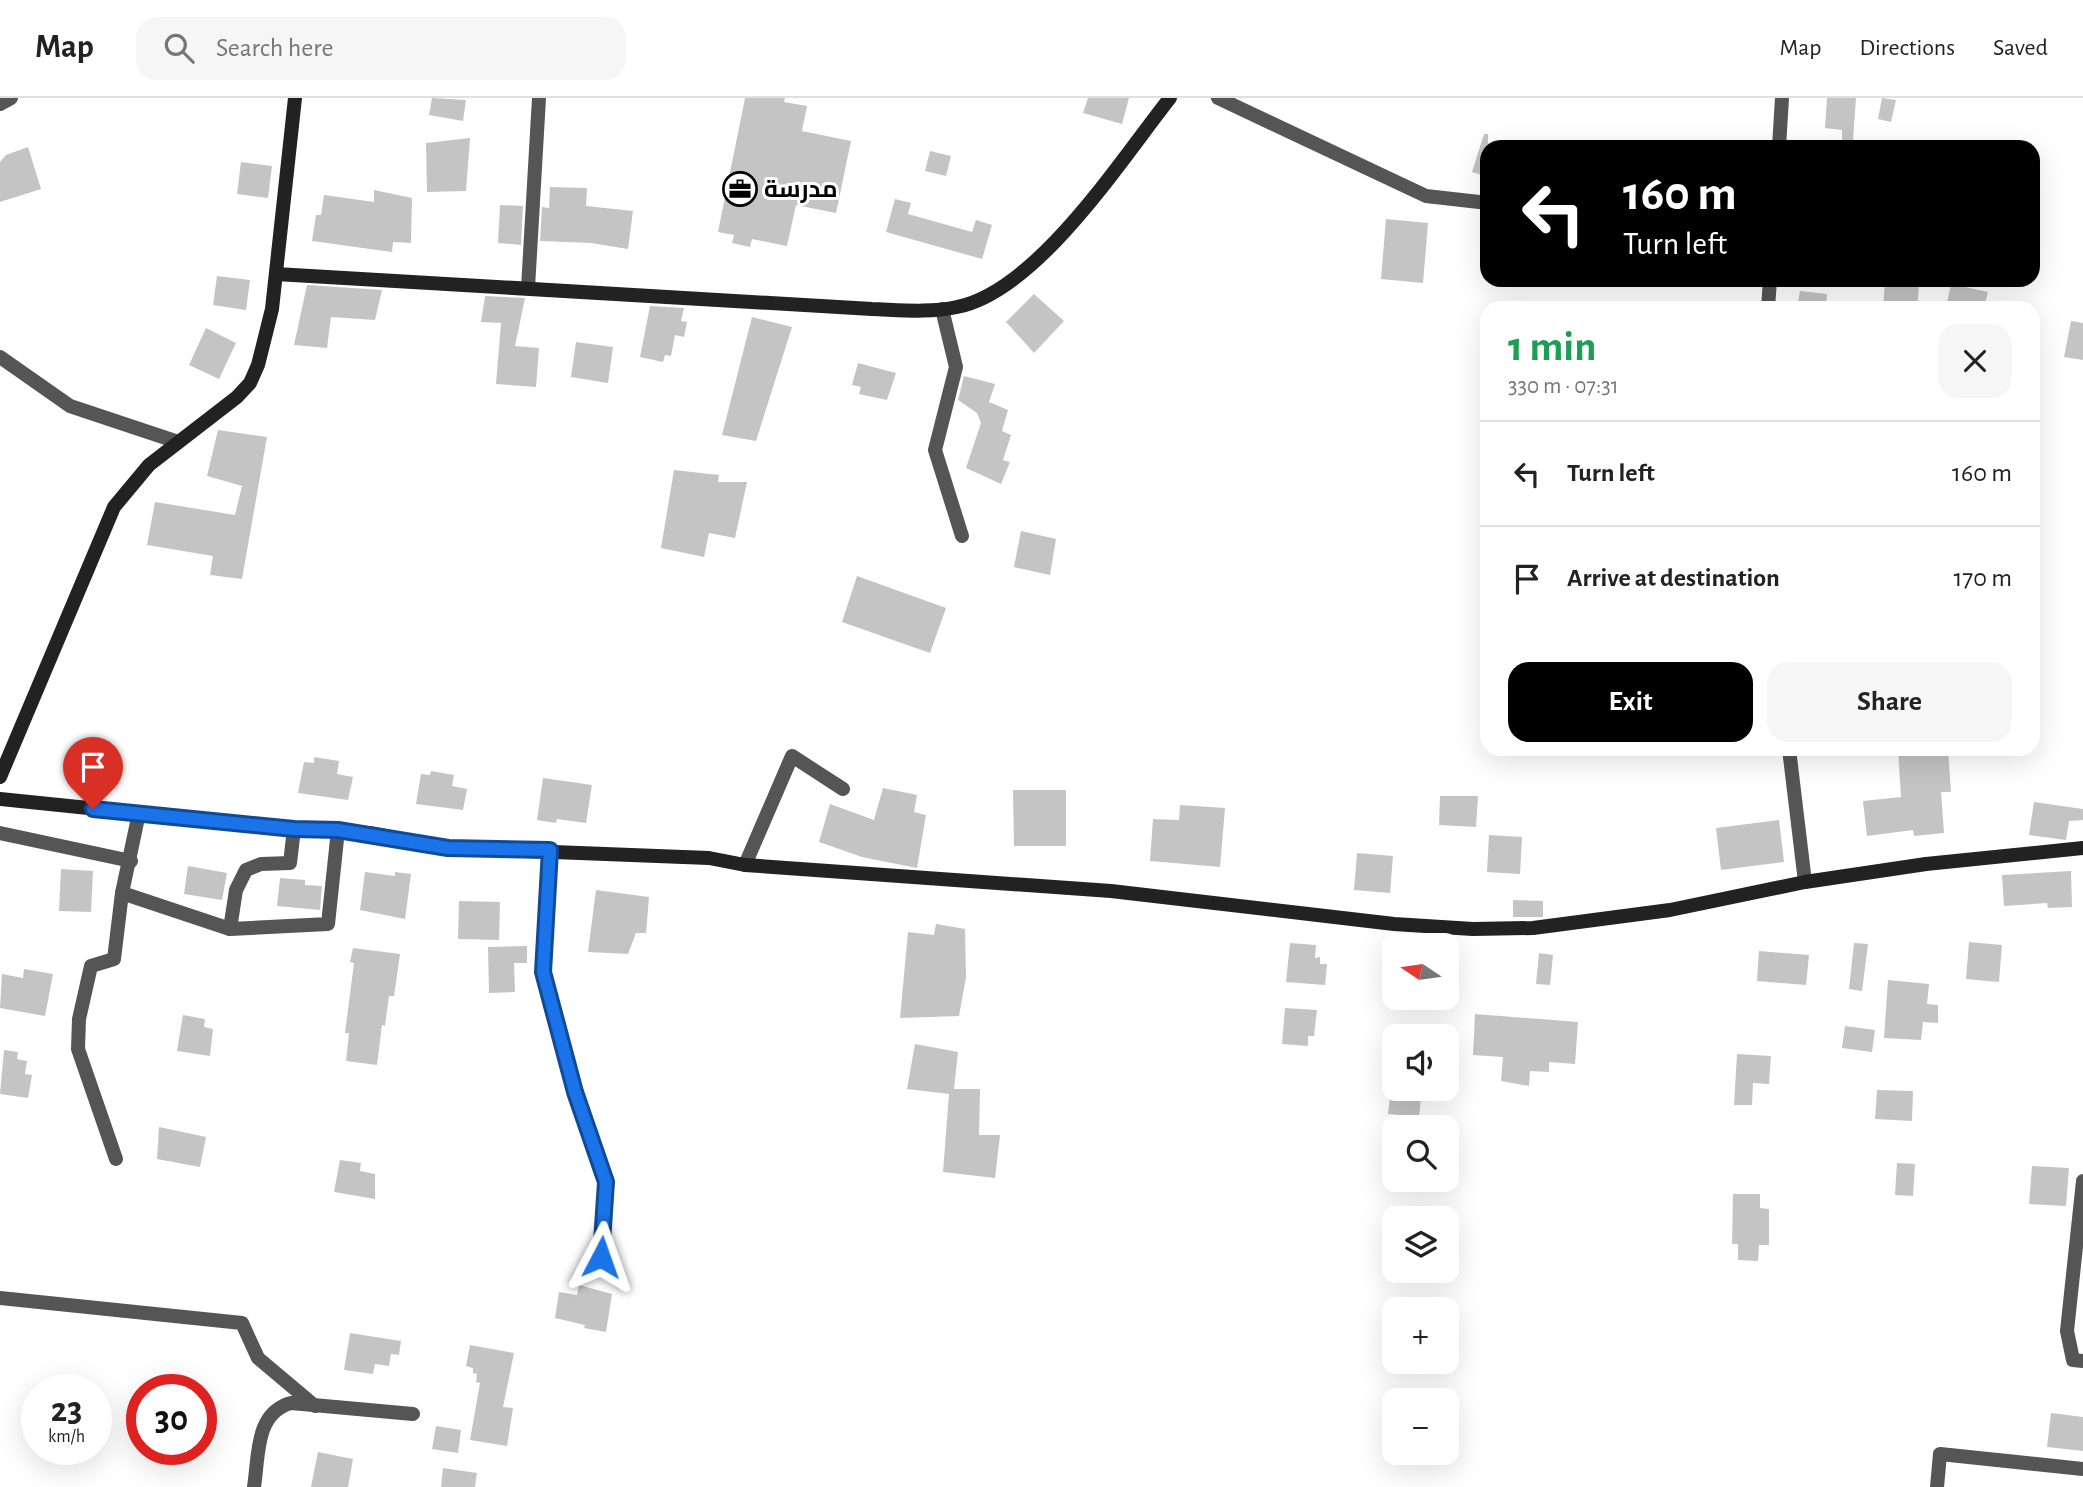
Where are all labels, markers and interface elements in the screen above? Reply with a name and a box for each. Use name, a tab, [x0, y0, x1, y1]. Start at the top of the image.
search box	[136, 17, 626, 80]
icon: search	[160, 29, 198, 67]
text: Map	[35, 31, 94, 64]
text: Search here	[216, 35, 334, 61]
text: Map	[1779, 36, 1821, 60]
text: Directions	[1859, 36, 1955, 60]
text: Saved	[1993, 36, 2048, 60]
icon: left	[1508, 168, 1599, 259]
office icon: مدرسة	[721, 170, 759, 208]
text: 160 m	[1623, 170, 1737, 219]
place label: مدرسة	[764, 178, 838, 203]
text: Turn left	[1623, 228, 1727, 260]
button: close	[1938, 324, 2012, 398]
text: 1 min	[1508, 326, 1597, 368]
text: 330 m · 07:31	[1508, 375, 1619, 398]
icon: left	[1508, 455, 1546, 493]
text: Turn left	[1567, 460, 1655, 486]
text: 160 m	[1952, 460, 2012, 486]
icon: arrive	[1508, 560, 1546, 598]
text: Arrive at destination	[1567, 565, 1780, 591]
text: 170 m	[1953, 565, 2012, 591]
button: Exit	[1508, 662, 1753, 742]
button: Share	[1767, 662, 2012, 742]
pin	[63, 737, 123, 809]
icon: arrive	[74, 748, 112, 786]
north arrow	[1382, 933, 1460, 1010]
map controls	[1382, 933, 1459, 1465]
button: sound	[1382, 1024, 1459, 1101]
button: search	[1382, 1115, 1459, 1192]
button: layers	[1382, 1206, 1459, 1283]
position arrow	[564, 1220, 638, 1294]
button: +	[1382, 1297, 1459, 1374]
speed limit sign: 30	[126, 1374, 217, 1465]
button: −	[1382, 1388, 1459, 1465]
text: 23	[51, 1393, 82, 1428]
text: km/h	[48, 1428, 85, 1446]

